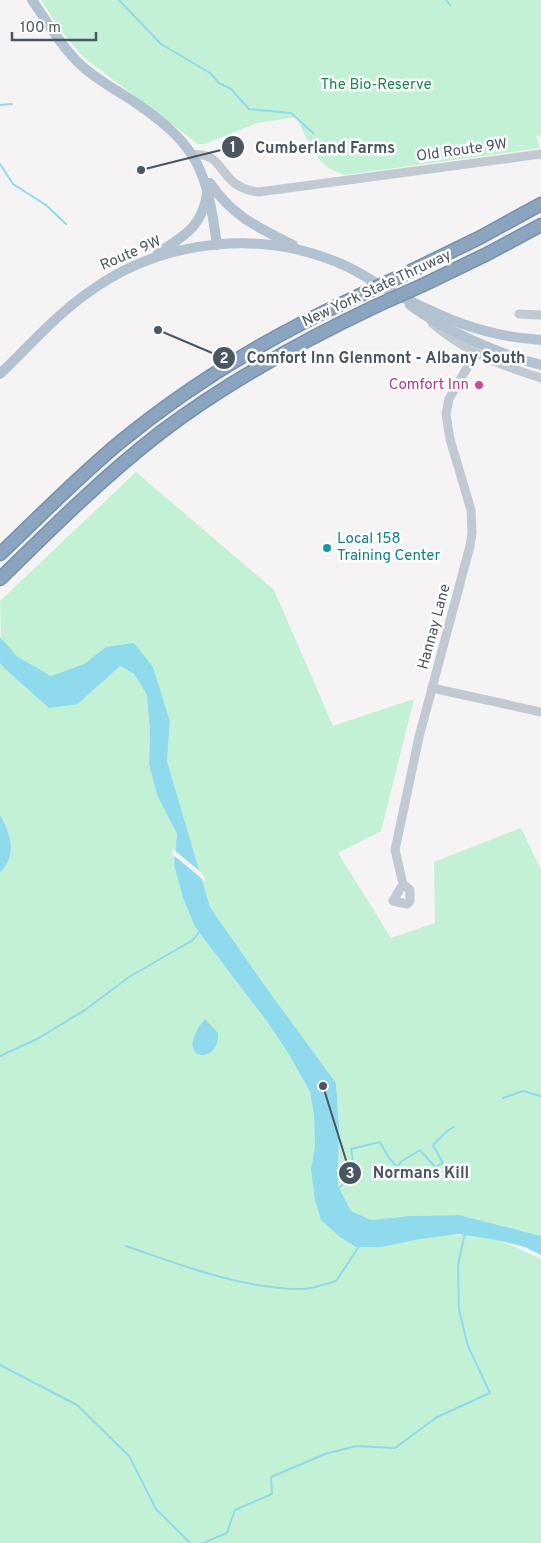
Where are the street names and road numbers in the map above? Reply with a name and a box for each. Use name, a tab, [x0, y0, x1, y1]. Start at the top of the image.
street label: Old Route 9W	[415, 135, 509, 167]
street label: Route 9W	[98, 232, 164, 276]
street label: New York State Thruway	[299, 246, 455, 332]
street label: Hannay Lane	[414, 582, 456, 672]

